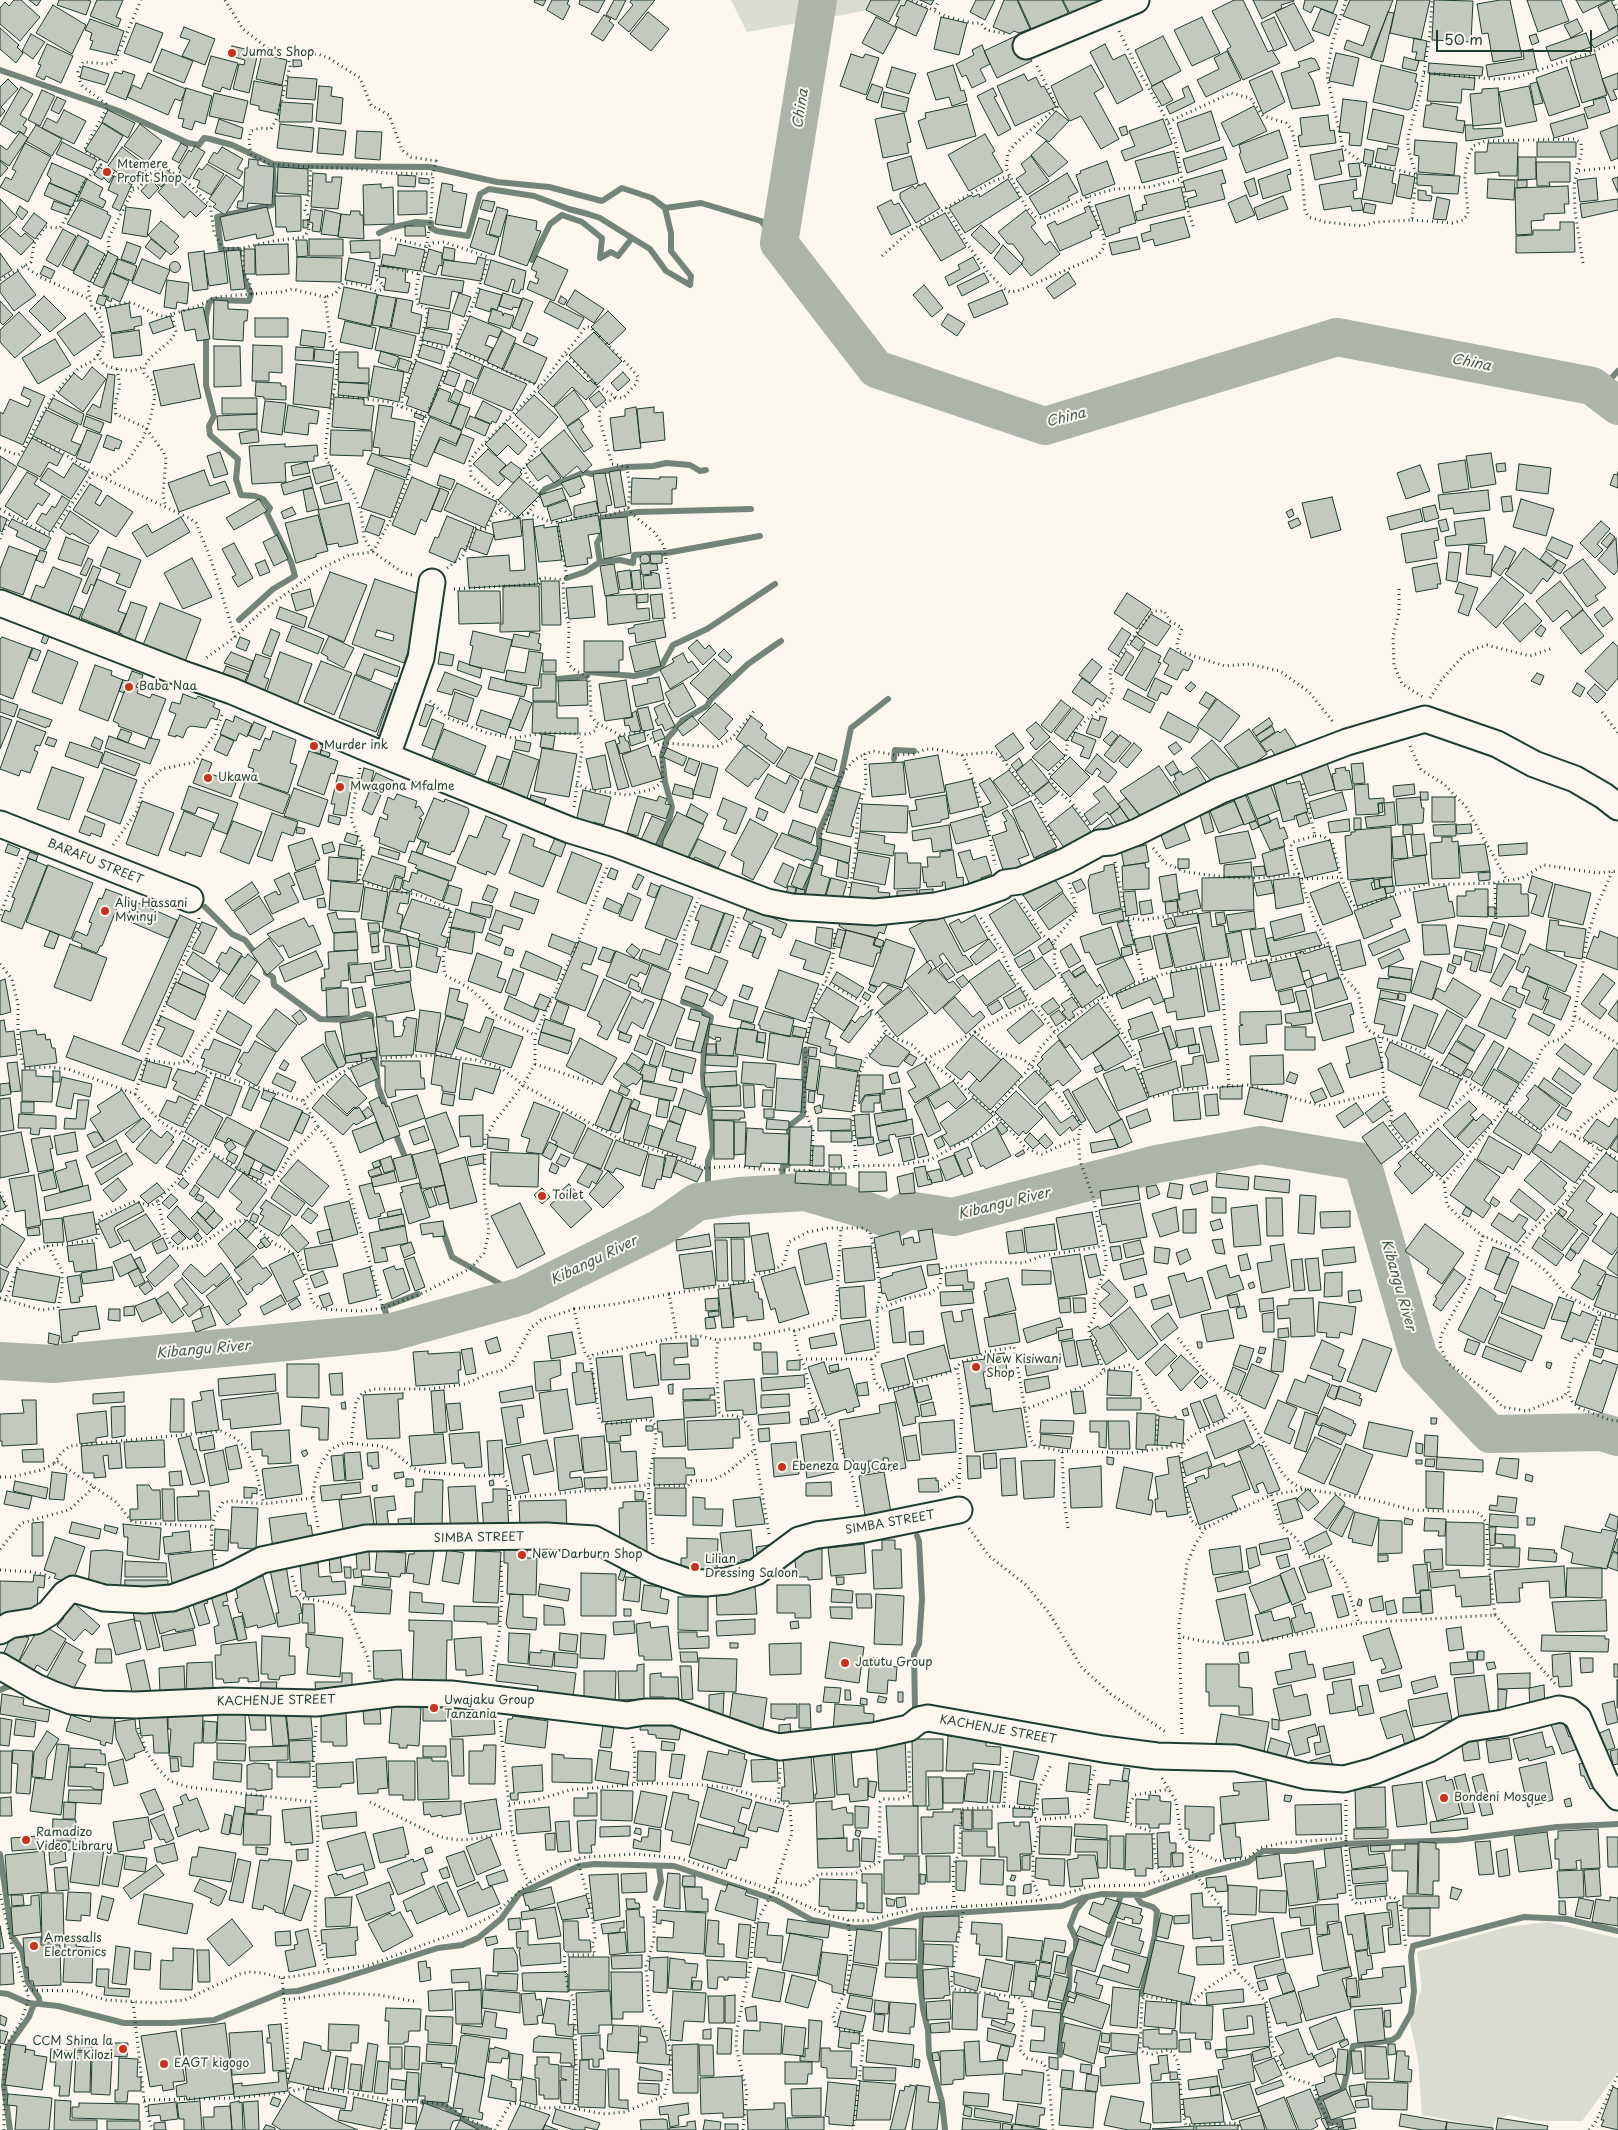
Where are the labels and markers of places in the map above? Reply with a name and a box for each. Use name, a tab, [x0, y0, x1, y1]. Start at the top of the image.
place label: Juma's Shop	[242, 46, 314, 60]
marker: Juma's Shop	[226, 47, 238, 59]
place label: Mtemere Profit Shop	[117, 158, 182, 186]
marker: Mtemere Profit Shop	[101, 166, 113, 178]
place label: Baba Naa	[139, 680, 197, 694]
marker: Baba Naa	[123, 681, 135, 693]
place label: Murder ink	[324, 739, 388, 753]
marker: Murder ink	[308, 740, 320, 752]
place label: Ukawa	[218, 771, 258, 785]
marker: Ukawa	[202, 772, 214, 784]
place label: Mwagona Mfalme	[350, 780, 455, 794]
marker: Mwagona Mfalme	[334, 781, 346, 793]
place label: Aliy Hassani Mwinyi	[115, 897, 188, 925]
marker: Aliy Hassani Mwinyi	[99, 905, 111, 917]
place label: Toilet	[552, 1189, 584, 1203]
marker: Toilet	[536, 1190, 548, 1202]
place label: New Kisiwani Shop	[986, 1353, 1062, 1381]
marker: New Kisiwani Shop	[970, 1361, 982, 1373]
place label: Ebeneza Day Care	[792, 1460, 899, 1474]
marker: Ebeneza Day Care	[776, 1461, 788, 1473]
place label: New Darburn Shop	[532, 1548, 642, 1562]
marker: New Darburn Shop	[516, 1549, 528, 1561]
place label: Lilian Dressing Saloon	[705, 1553, 798, 1581]
marker: Lilian Dressing Saloon	[689, 1561, 701, 1573]
place label: Jatutu Group	[855, 1656, 932, 1670]
marker: Jatutu Group	[839, 1657, 851, 1669]
place label: Uwajaku Group Tanzania	[444, 1694, 535, 1722]
marker: Uwajaku Group Tanzania	[428, 1702, 440, 1714]
place label: Bondeni Mosque	[1454, 1791, 1547, 1805]
marker: Bondeni Mosque	[1438, 1792, 1450, 1804]
place label: Ramadizo Video Library	[36, 1826, 113, 1854]
marker: Ramadizo Video Library	[20, 1834, 32, 1846]
place label: Amessalls Electronics	[44, 1932, 107, 1960]
marker: Amessalls Electronics	[28, 1940, 40, 1952]
place label: CCM Shina la Mwl. Kilozi	[32, 2035, 113, 2063]
marker: CCM Shina la Mwl. Kilozi	[117, 2043, 129, 2055]
place label: EAGT kigogo	[174, 2057, 249, 2071]
marker: EAGT kigogo	[158, 2058, 170, 2070]

